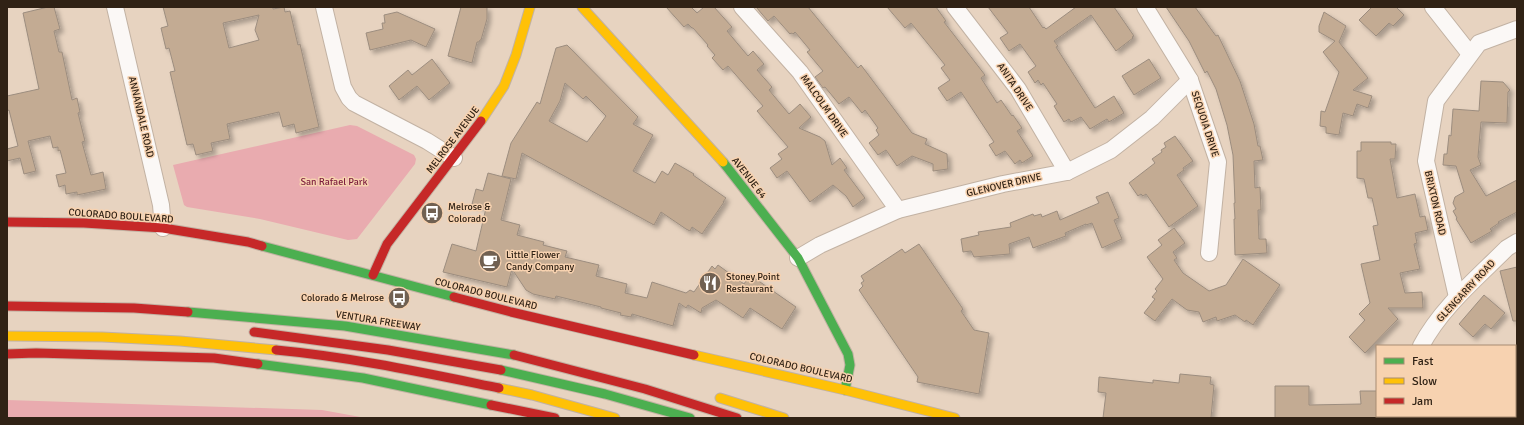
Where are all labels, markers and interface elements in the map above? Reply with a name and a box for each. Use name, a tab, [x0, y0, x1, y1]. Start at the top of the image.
street label: ANITA DRIVE	[995, 61, 1036, 114]
street label: MALCOLM DRIVE	[798, 72, 850, 140]
street label: ANNANDALE ROAD	[126, 75, 156, 159]
street label: SEQUOIA DRIVE	[1189, 89, 1221, 159]
street label: MELROSE AVENUE	[424, 104, 482, 176]
street label: AVENUE 64	[729, 155, 769, 202]
street label: GLENOVER DRIVE	[965, 170, 1043, 199]
street label: BRIXTON ROAD	[1422, 170, 1448, 236]
park label: San Rafael Park	[300, 176, 368, 188]
bus stop icon: Melrose & Colorado	[419, 200, 445, 226]
place label: Melrose & Colorado	[448, 201, 491, 225]
street label: COLORADO BOULEVARD	[68, 206, 174, 226]
cafe icon: Little Flower Candy Company	[477, 248, 503, 274]
place label: Little Flower Candy Company	[506, 249, 574, 273]
street label: GLENGARRY ROAD	[1434, 257, 1498, 325]
restaurant icon: Stoney Point Restaurant	[697, 270, 723, 296]
place label: Stoney Point Restaurant	[726, 271, 780, 295]
street label: COLORADO BOULEVARD	[433, 275, 539, 313]
bus stop icon: Colorado & Melrose	[386, 285, 412, 311]
place label: Colorado & Melrose	[301, 292, 384, 304]
street label: VENTURA FREEWAY	[335, 308, 421, 334]
legend	[1376, 345, 1516, 417]
street label: COLORADO BOULEVARD	[748, 350, 854, 386]
text: Fast	[1412, 354, 1433, 369]
text: Slow	[1412, 374, 1437, 389]
text: Jam	[1412, 394, 1433, 409]

